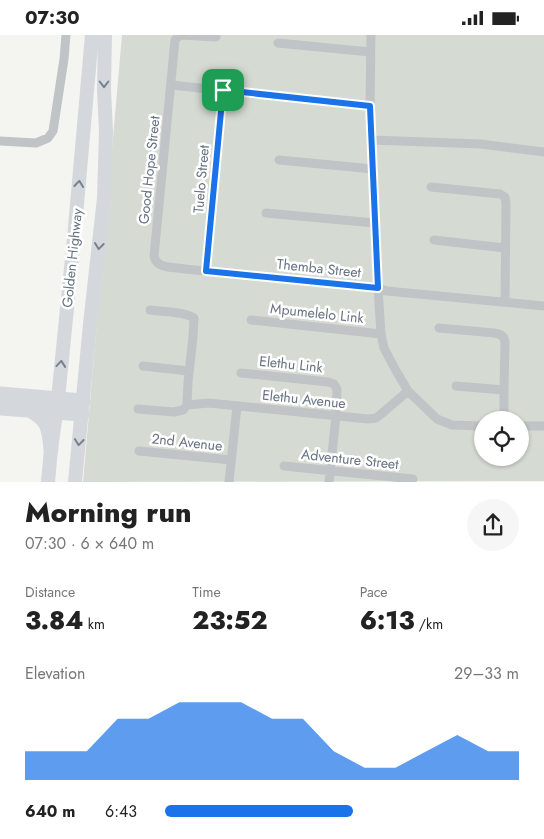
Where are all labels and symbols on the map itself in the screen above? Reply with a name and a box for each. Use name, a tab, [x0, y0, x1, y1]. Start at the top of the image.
pin	[202, 69, 244, 111]
one-way arrow	[99, 80, 109, 88]
street label: Good Hope Street	[133, 114, 165, 225]
street label: Tuelo Street	[188, 143, 214, 214]
one-way arrow	[74, 180, 85, 188]
street label: Golden Highway	[57, 207, 87, 309]
one-way arrow	[94, 242, 105, 250]
street label: Themba Street	[276, 254, 363, 282]
street label: Mpumelelo Link	[269, 298, 365, 328]
street label: Elethu Link	[258, 351, 325, 377]
one-way arrow	[56, 359, 67, 367]
street label: Elethu Avenue	[261, 385, 347, 413]
street label: 2nd Avenue	[151, 428, 223, 456]
one-way arrow	[74, 439, 85, 447]
street label: Adventure Street	[300, 444, 400, 474]

